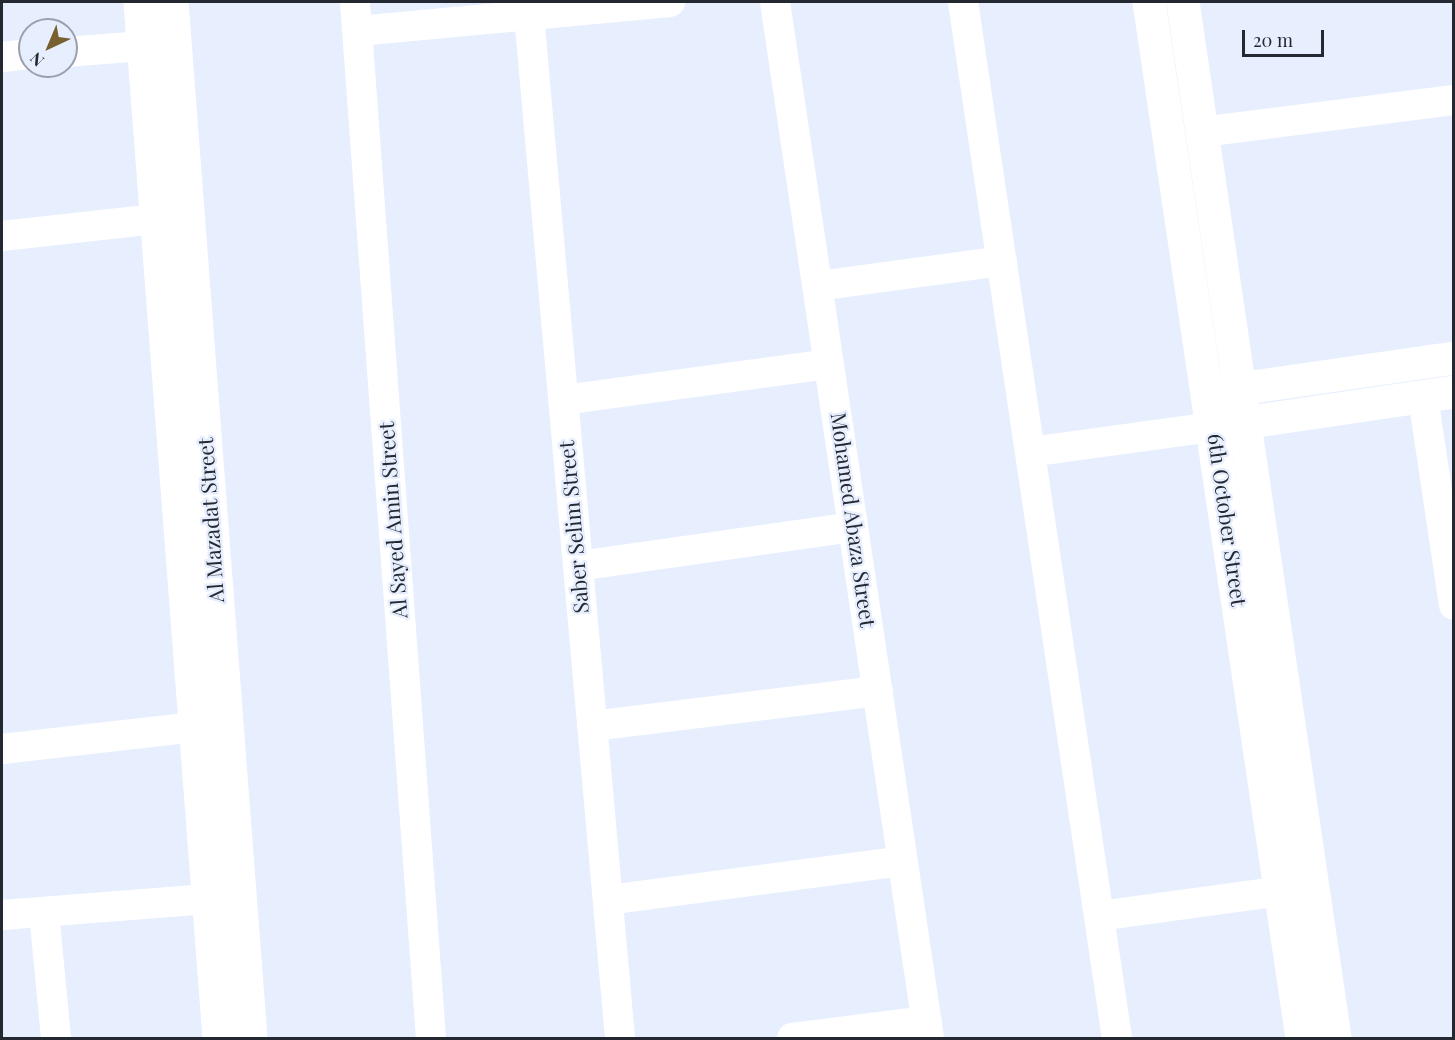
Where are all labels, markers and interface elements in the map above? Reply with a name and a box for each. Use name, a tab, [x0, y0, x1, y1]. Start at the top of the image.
north arrow	[18, 18, 78, 78]
scale bar	[1245, 18, 1328, 56]
text: 20 m	[1253, 28, 1293, 52]
text: N	[25, 48, 48, 71]
street label: Mohamed Abaza Street	[824, 411, 880, 629]
street label: Al Sayed Amin Street	[375, 421, 413, 619]
street label: 6th October Street	[1201, 432, 1251, 608]
street label: Al Mazadat Street	[194, 437, 230, 603]
street label: Saber Selim Street	[555, 440, 595, 614]

